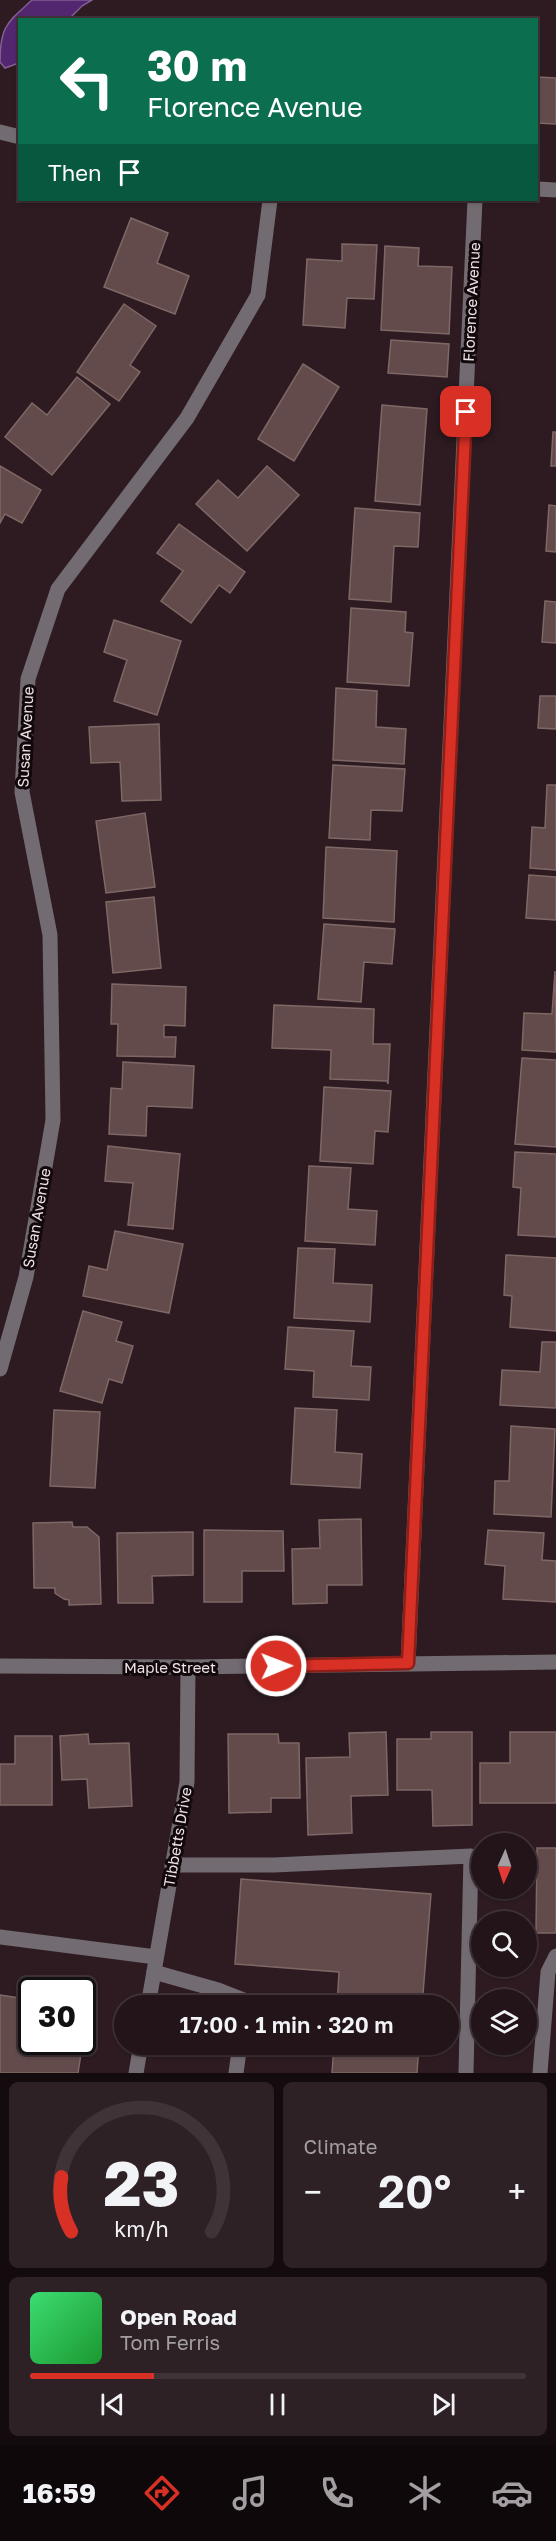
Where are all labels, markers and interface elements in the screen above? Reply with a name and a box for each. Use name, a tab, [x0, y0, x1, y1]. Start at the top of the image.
text: 30 m	[147, 40, 247, 90]
icon: left	[48, 42, 126, 120]
text: Florence Avenue	[147, 91, 363, 123]
icon: arrive	[113, 156, 146, 189]
text: Then	[48, 159, 101, 186]
street label: Florence Avenue	[459, 241, 483, 362]
pin	[440, 386, 491, 437]
icon: arrive	[449, 395, 482, 428]
street label: Susan Avenue	[13, 686, 37, 788]
street label: Susan Avenue	[18, 1166, 54, 1269]
position arrow	[244, 1634, 308, 1698]
street label: Maple Street	[124, 1658, 216, 1676]
street label: Tibbetts Drive	[159, 1785, 195, 1888]
north arrow	[471, 1833, 537, 1899]
map controls	[471, 1833, 537, 2055]
button: search	[471, 1911, 537, 1977]
speed limit sign: 30	[18, 1977, 96, 2055]
button: layers	[471, 1989, 537, 2055]
text: 17:00 · 1 min · 320 m	[180, 2011, 393, 2038]
text: Climate	[304, 2134, 377, 2158]
text: 23	[103, 2145, 179, 2220]
text: 20°	[378, 2164, 451, 2218]
text: −	[304, 2172, 322, 2211]
text: +	[508, 2172, 526, 2211]
text: km/h	[114, 2216, 169, 2242]
text: Open Road	[120, 2303, 237, 2330]
text: Tom Ferris	[120, 2330, 220, 2354]
icon: previous	[96, 2388, 129, 2421]
icon: pause	[261, 2388, 294, 2421]
icon: next	[427, 2388, 460, 2421]
icon: directions	[141, 2472, 183, 2514]
icon: music	[229, 2472, 271, 2514]
icon: phone	[316, 2472, 358, 2514]
icon: climate	[404, 2472, 446, 2514]
icon: car	[491, 2472, 533, 2514]
text: 16:59	[23, 2477, 96, 2509]

